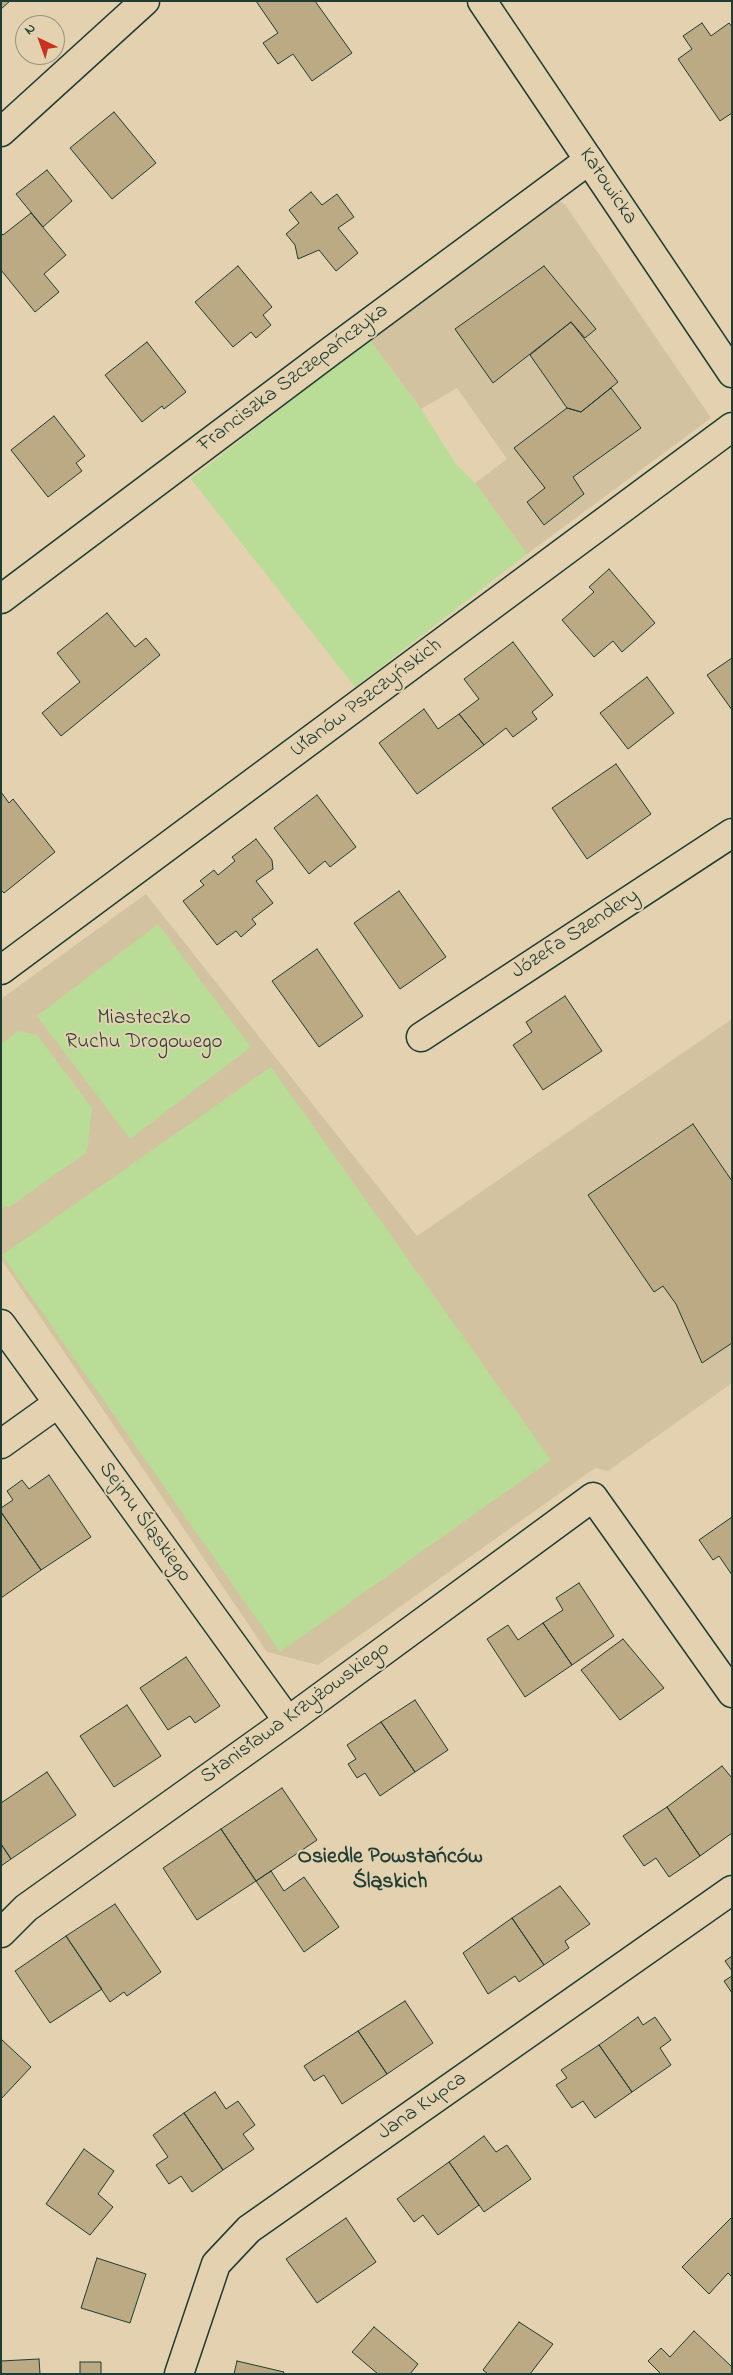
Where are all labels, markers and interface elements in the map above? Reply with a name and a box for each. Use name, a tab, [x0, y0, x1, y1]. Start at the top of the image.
north arrow	[15, 15, 65, 65]
text: N	[20, 18, 41, 40]
street label: Katowicka	[572, 144, 642, 230]
street label: Franciszka Szczepańczyka	[194, 299, 394, 459]
street label: Ułanów Pszczyńskich	[286, 634, 448, 764]
street label: Józefa Szendery	[507, 884, 645, 986]
park label: Miasteczko Ruchu Drogowego	[66, 1007, 222, 1057]
street label: Sejmu Śląskiego	[92, 1458, 196, 1588]
street label: Stanisława Krzyżowskiego	[197, 1637, 395, 1791]
district label: Osiedle Powstańców Śląskich	[297, 1845, 483, 1896]
street label: Jana Kupca	[374, 2067, 472, 2147]

